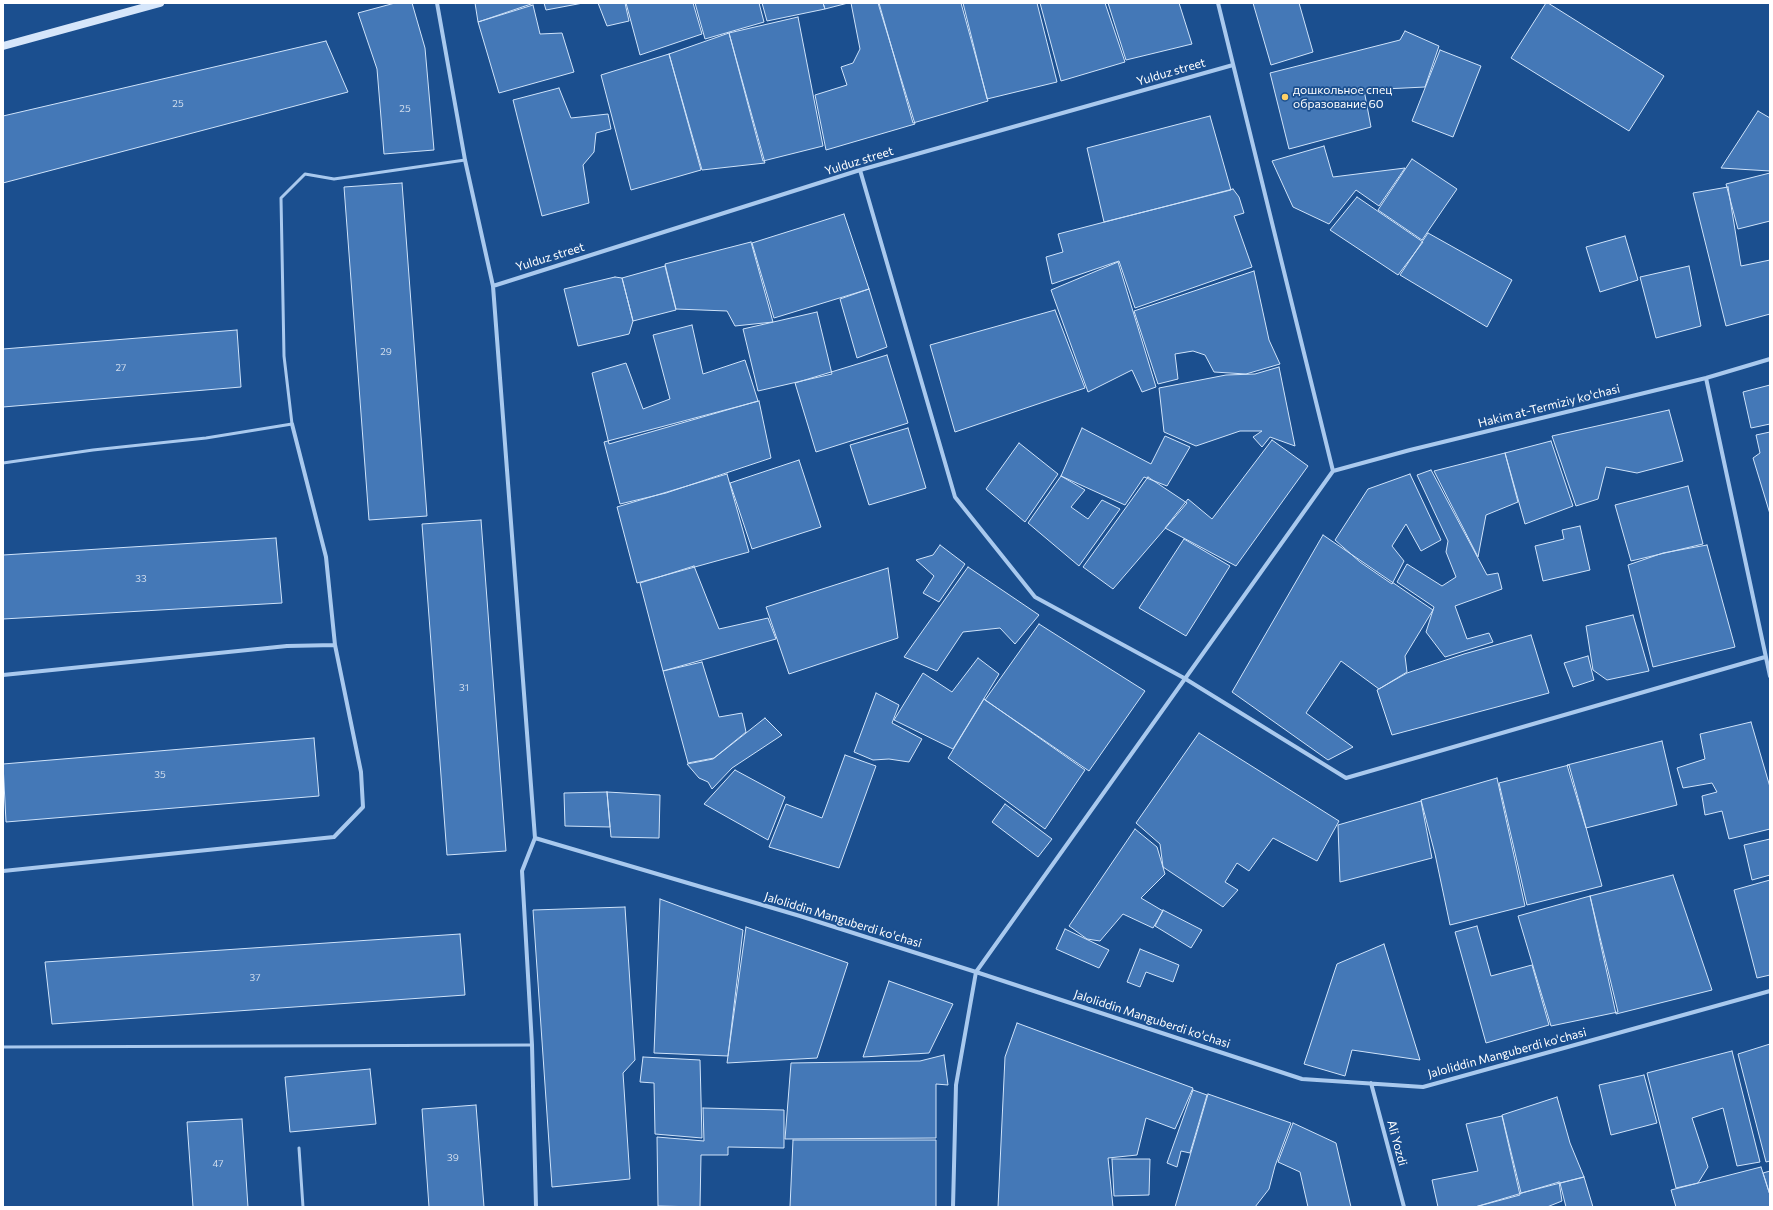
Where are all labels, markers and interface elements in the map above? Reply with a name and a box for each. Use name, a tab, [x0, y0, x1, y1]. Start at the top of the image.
street label: Yulduz street	[1135, 55, 1207, 89]
place label: дошкольное спец образование 60	[1293, 83, 1392, 111]
marker: дошкольное спец образование 60	[1280, 92, 1290, 102]
house number: 25	[172, 98, 184, 110]
house number: 25	[399, 103, 411, 115]
street label: Yulduz street	[823, 144, 895, 178]
street label: Yulduz street	[514, 240, 586, 274]
house number: 29	[380, 346, 392, 358]
house number: 27	[116, 362, 126, 374]
street label: Hakim at-Termiziy ko'chasi	[1477, 381, 1621, 431]
house number: 33	[135, 573, 147, 585]
house number: 31	[459, 682, 469, 694]
house number: 35	[154, 769, 166, 781]
street label: Jaloliddin Manguberdi ko'chasi	[763, 889, 923, 951]
house number: 37	[250, 972, 260, 984]
street label: Jaloliddin Manguberdi ko'chasi	[1072, 987, 1232, 1051]
street label: Jaloliddin Manguberdi ko'chasi	[1426, 1025, 1588, 1081]
street label: Ali Yozdi	[1384, 1119, 1410, 1167]
house number: 39	[447, 1152, 459, 1164]
house number: 47	[212, 1158, 224, 1170]

